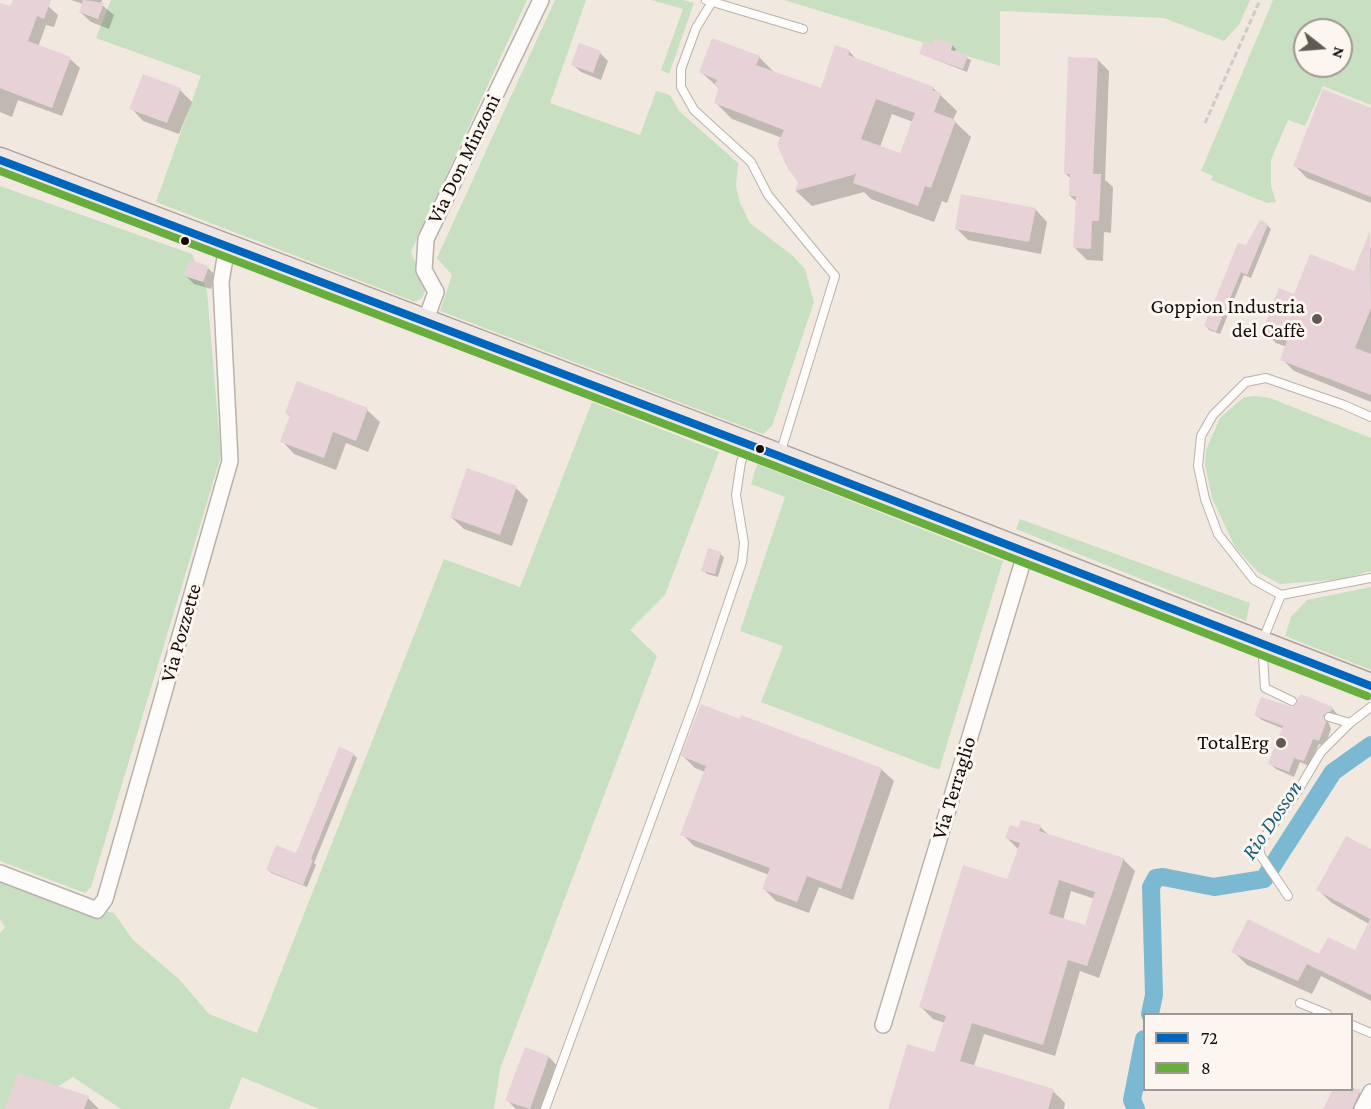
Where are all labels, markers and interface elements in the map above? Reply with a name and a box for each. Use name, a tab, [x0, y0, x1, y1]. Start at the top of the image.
north arrow	[1293, 18, 1353, 78]
text: N	[1329, 45, 1349, 61]
street label: Via Don Minzoni	[422, 90, 506, 228]
unlabelled marker	[179, 235, 191, 247]
place label: Goppion Industria del Caffè	[1150, 294, 1305, 344]
marker: Goppion Industria del Caffè	[1310, 312, 1324, 326]
unlabelled marker	[754, 443, 766, 455]
street label: Via Pozzette	[155, 581, 207, 685]
place label: TotalErg	[1197, 730, 1269, 756]
street label: Via Terraglio	[926, 733, 982, 843]
marker: TotalErg	[1274, 736, 1288, 750]
water label: Rio Dosson	[1236, 775, 1308, 865]
legend	[1143, 1013, 1353, 1091]
text: 72	[1201, 1028, 1218, 1048]
text: 8	[1201, 1058, 1211, 1078]

